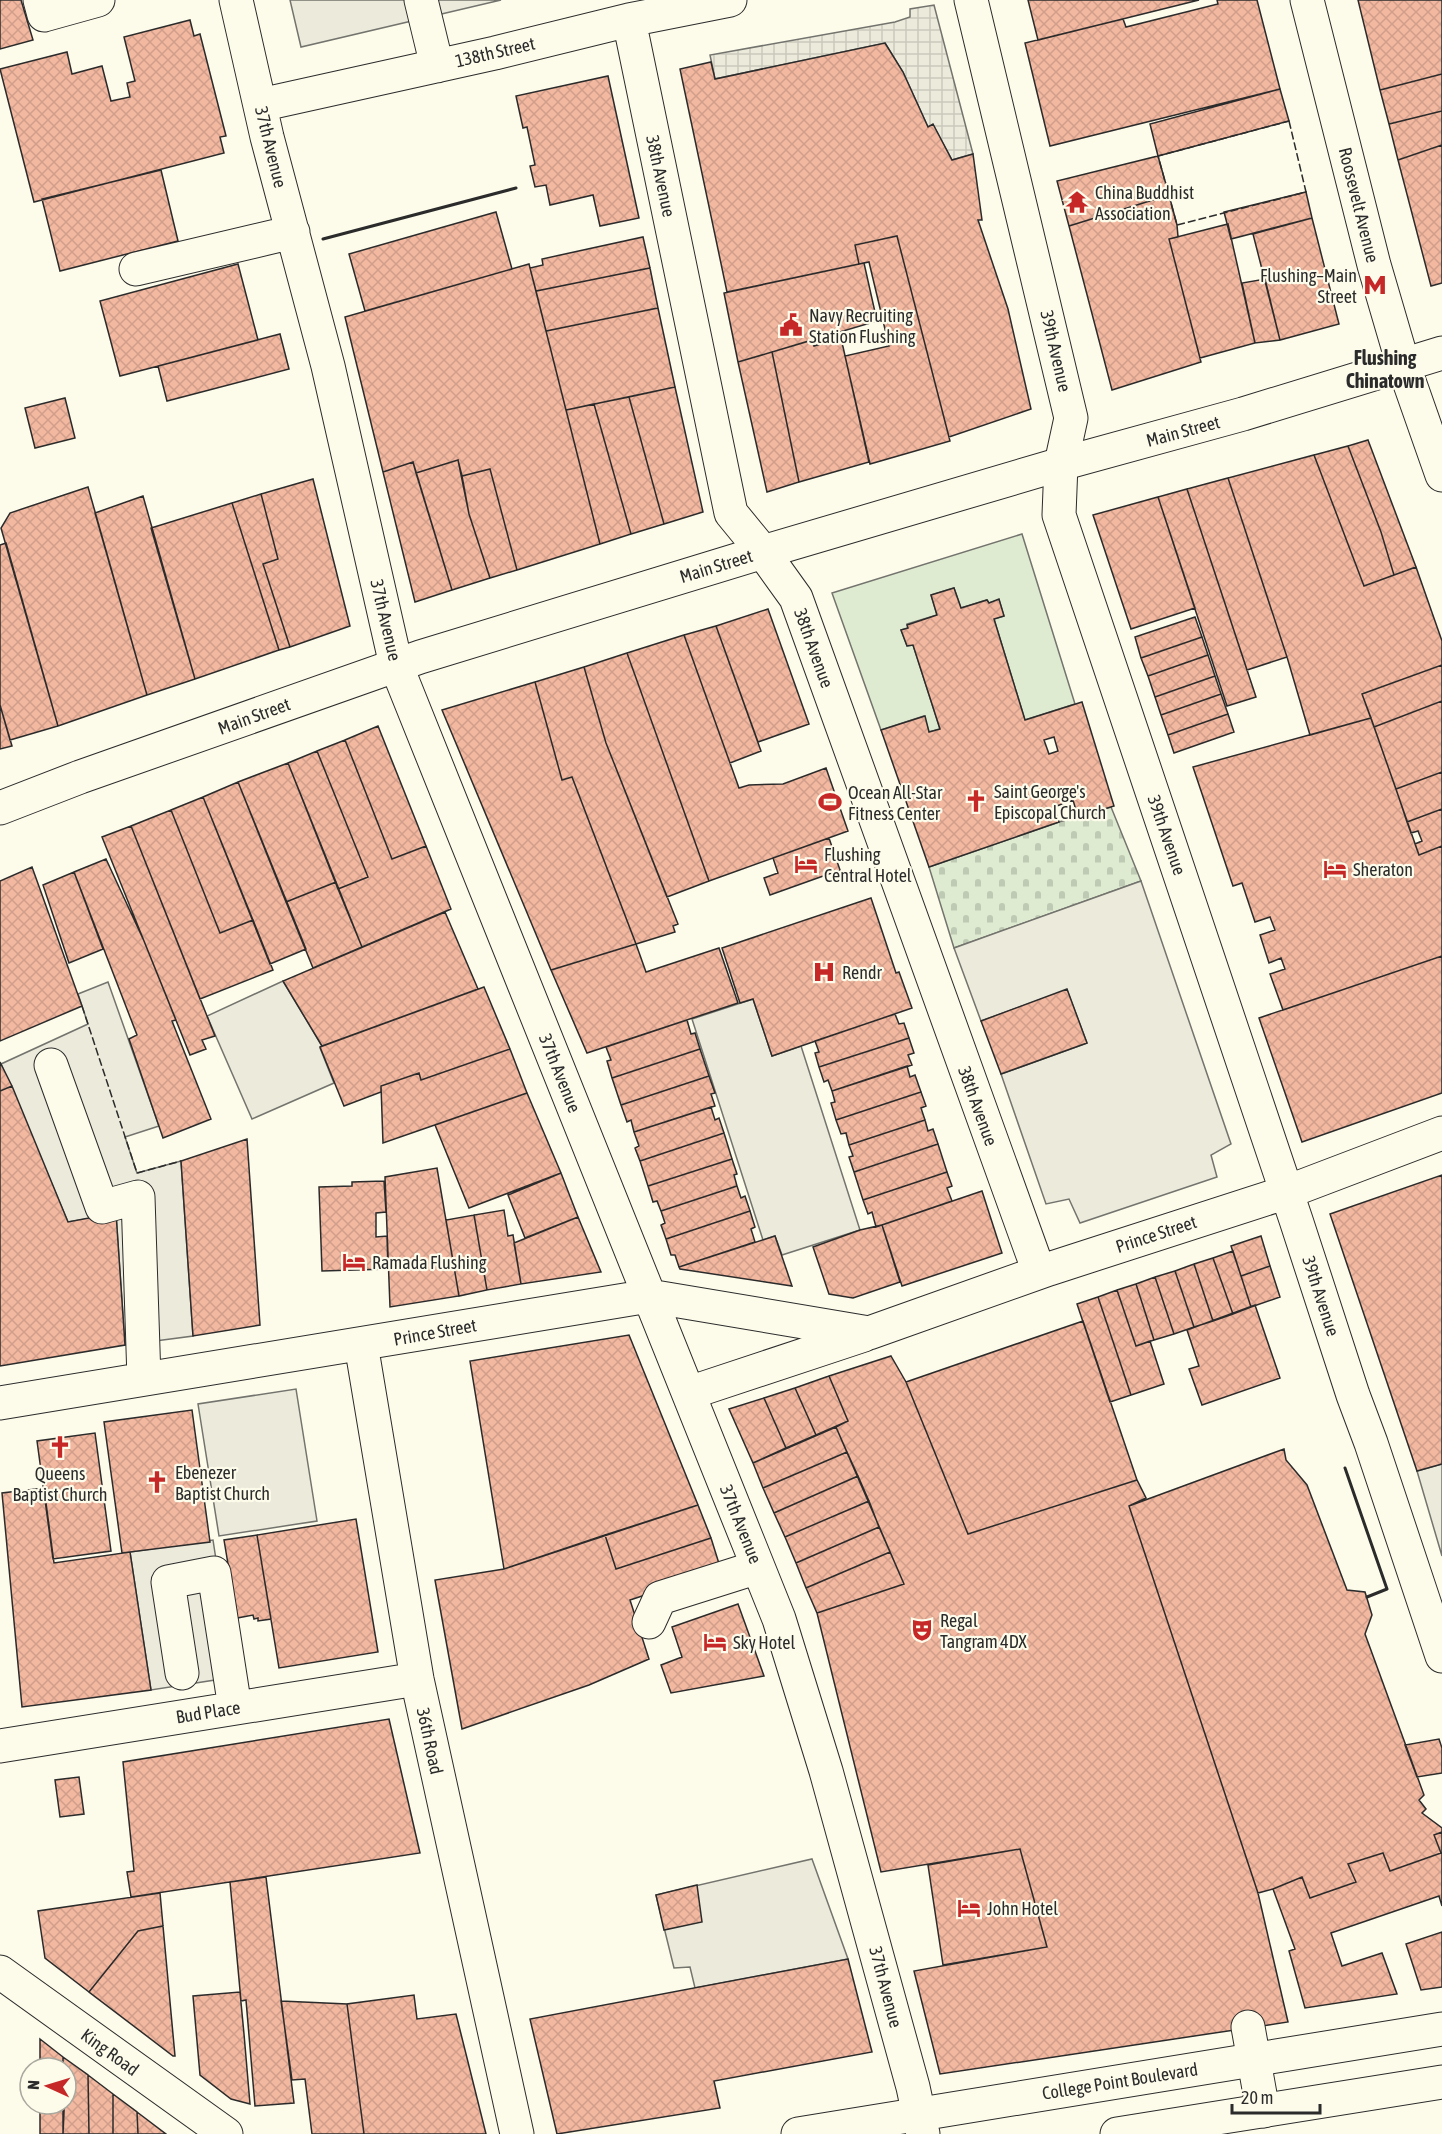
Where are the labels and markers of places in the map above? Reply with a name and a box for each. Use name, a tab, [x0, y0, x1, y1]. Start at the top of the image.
place label: China Buddhist Association	[1095, 182, 1194, 224]
temple icon: China Buddhist Association	[1064, 189, 1090, 215]
place label: Flushing–Main Street	[1260, 265, 1357, 307]
metro station icon: Flushing–Main Street	[1362, 272, 1388, 298]
place label: Navy Recruiting Station Flushing	[809, 305, 916, 347]
public building icon: Navy Recruiting Station Flushing	[778, 312, 804, 338]
place label: Saint George's Episcopal Church	[994, 781, 1106, 823]
place label: Ocean All-Star Fitness Center	[848, 782, 943, 824]
church icon: Saint George's Episcopal Church	[963, 788, 989, 814]
sports icon: Ocean All-Star Fitness Center	[817, 789, 843, 815]
place label: Flushing Central Hotel	[824, 844, 912, 886]
hotel icon: Flushing Central Hotel	[793, 851, 819, 877]
hotel icon: Sheraton	[1322, 856, 1348, 882]
place label: Sheraton	[1353, 859, 1413, 880]
hospital icon: Rendr	[811, 959, 837, 985]
place label: Rendr	[842, 962, 882, 983]
hotel icon: Ramada Flushing	[341, 1249, 367, 1275]
place label: Ramada Flushing	[372, 1252, 487, 1273]
church icon: Queens Baptist Church	[47, 1434, 73, 1460]
place label: Ebenezer Baptist Church	[175, 1462, 270, 1504]
place label: Queens Baptist Church	[13, 1463, 108, 1505]
church icon: Ebenezer Baptist Church	[144, 1469, 170, 1495]
place label: Regal Tangram 4DX	[940, 1610, 1027, 1652]
theatre icon: Regal Tangram 4DX	[909, 1617, 935, 1643]
hotel icon: Sky Hotel	[702, 1629, 728, 1655]
place label: Sky Hotel	[733, 1632, 795, 1653]
hotel icon: John Hotel	[956, 1895, 982, 1921]
place label: John Hotel	[987, 1898, 1058, 1919]

